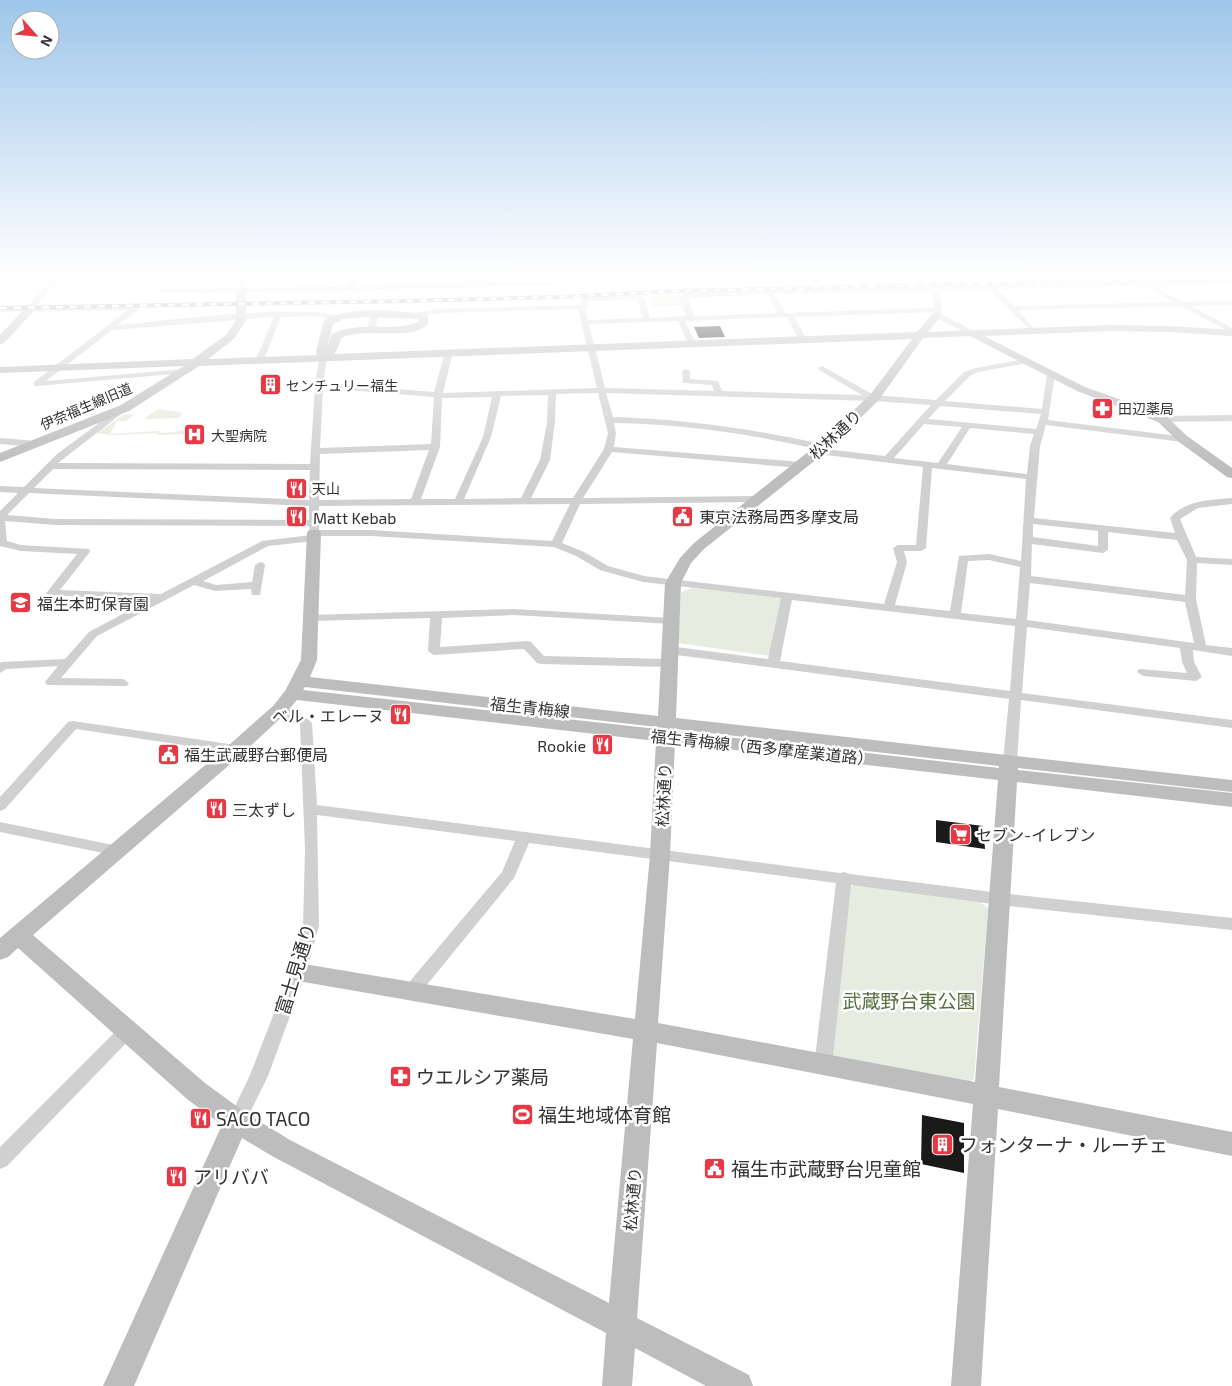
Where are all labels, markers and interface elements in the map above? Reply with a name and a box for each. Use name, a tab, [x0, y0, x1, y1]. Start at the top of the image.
north arrow	[10, 10, 60, 60]
text: N	[37, 33, 57, 49]
building icon: センチュリー福生	[258, 373, 282, 397]
place label: センチュリー福生	[286, 377, 398, 394]
street label: 伊奈福生線旧道	[38, 379, 134, 433]
pharmacy icon: 田辺薬局	[1090, 396, 1114, 420]
place label: 田辺薬局	[1118, 400, 1174, 417]
street label: 松林通り	[805, 405, 865, 463]
hospital icon: 大聖病院	[183, 423, 207, 447]
place label: 大聖病院	[211, 427, 267, 444]
restaurant icon: 天山	[284, 476, 308, 500]
place label: 天山	[312, 480, 340, 497]
public building icon: 東京法務局西多摩支局	[671, 504, 695, 528]
restaurant icon: Matt Kebab	[285, 505, 309, 529]
place label: 東京法務局西多摩支局	[699, 507, 859, 526]
place label: Matt Kebab	[313, 508, 396, 527]
school or university icon: 福生本町保育園	[9, 591, 33, 615]
place label: 福生本町保育園	[37, 594, 149, 613]
street label: 福生青梅線	[489, 693, 571, 721]
restaurant icon: ベル・エレーヌ	[388, 703, 412, 727]
place label: ベル・エレーヌ	[272, 706, 384, 725]
street label: 福生青梅線（西多摩産業道路）	[650, 726, 874, 768]
restaurant icon: Rookie	[590, 733, 614, 757]
place label: Rookie	[537, 736, 586, 755]
public building icon: 福生武蔵野台郵便局	[156, 742, 180, 766]
place label: 福生武蔵野台郵便局	[184, 745, 328, 764]
street label: 松林通り	[652, 763, 674, 827]
restaurant icon: 三太ずし	[204, 797, 228, 821]
place label: 三太ずし	[232, 800, 296, 819]
supermarket icon: セブン-イレブン	[948, 822, 972, 846]
place label: セブン-イレブン	[976, 825, 1095, 844]
street label: 富士見通り	[270, 920, 320, 1018]
park label: 武蔵野台東公園	[842, 989, 976, 1012]
pharmacy icon: ウエルシア薬局	[388, 1064, 412, 1088]
place label: ウエルシア薬局	[416, 1065, 549, 1088]
sports icon: 福生地域体育館	[510, 1102, 534, 1126]
place label: 福生地域体育館	[538, 1103, 671, 1126]
restaurant icon: SACO TACO	[188, 1106, 212, 1130]
place label: SACO TACO	[216, 1107, 311, 1130]
building icon: フォンターナ・ルーチェ	[931, 1132, 955, 1156]
place label: フォンターナ・ルーチェ	[959, 1133, 1168, 1156]
public building icon: 福生市武蔵野台児童館	[703, 1156, 727, 1180]
place label: 福生市武蔵野台児童館	[731, 1157, 921, 1180]
restaurant icon: アリババ	[165, 1164, 189, 1188]
place label: アリババ	[193, 1165, 269, 1188]
street label: 松林通り	[620, 1166, 644, 1232]

